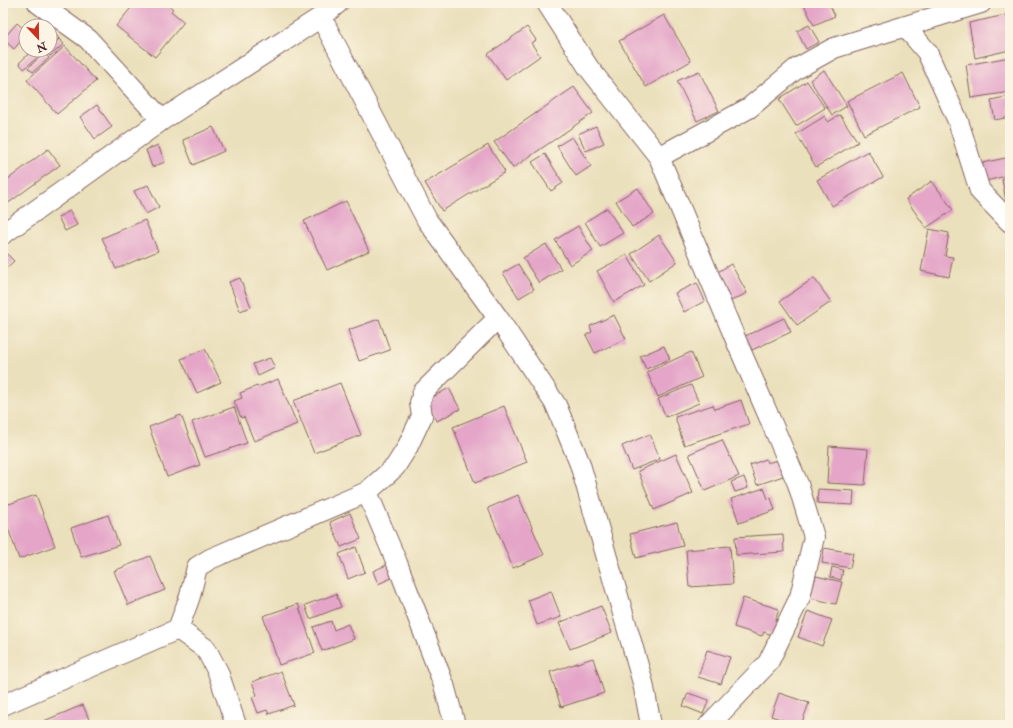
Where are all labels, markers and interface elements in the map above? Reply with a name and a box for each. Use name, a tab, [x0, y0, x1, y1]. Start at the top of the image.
north arrow	[18, 18, 58, 58]
text: N	[33, 39, 49, 55]

